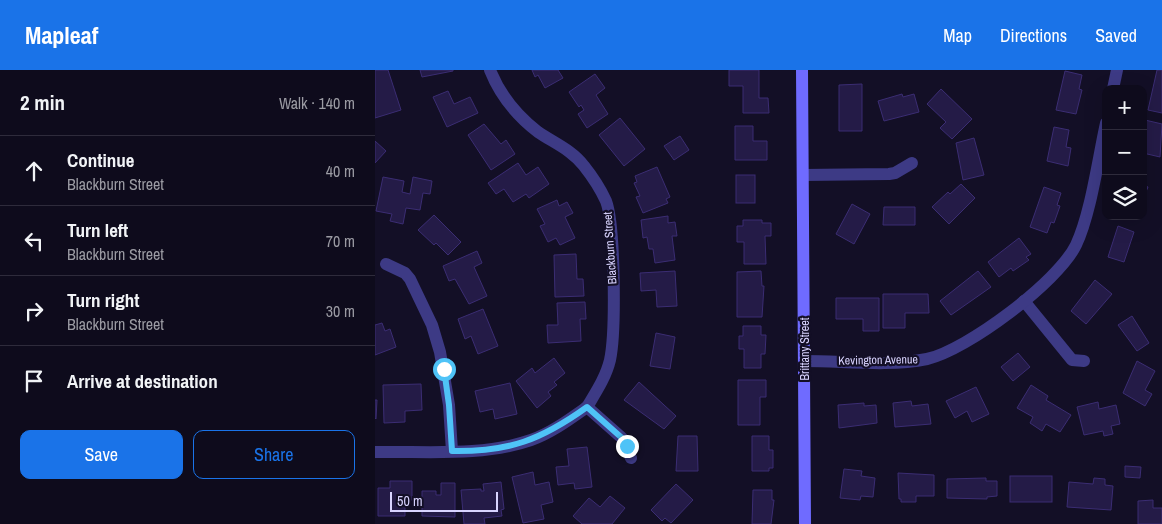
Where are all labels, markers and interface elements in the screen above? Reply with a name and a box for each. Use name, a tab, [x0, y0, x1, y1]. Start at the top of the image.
text: Mapleaf	[25, 19, 98, 51]
text: Map	[943, 23, 972, 48]
text: Directions	[1000, 23, 1067, 48]
text: Saved	[1095, 23, 1137, 48]
map controls	[1102, 85, 1147, 220]
button: +	[1102, 85, 1147, 130]
text: 2 min	[20, 88, 65, 117]
text: Walk · 140 m	[279, 92, 355, 114]
button: −	[1102, 130, 1147, 175]
text: Continue	[67, 147, 135, 173]
icon: ahead	[20, 157, 48, 185]
text: 40 m	[326, 160, 355, 182]
text: Blackburn Street	[67, 173, 164, 195]
button: layers	[1102, 175, 1147, 220]
street label: Blackburn Street	[599, 211, 621, 285]
text: Turn left	[67, 217, 128, 243]
icon: left	[20, 227, 48, 255]
text: 70 m	[326, 230, 355, 252]
text: Blackburn Street	[67, 243, 164, 265]
text: Turn right	[67, 287, 139, 313]
icon: right	[20, 297, 48, 325]
text: 30 m	[326, 300, 355, 322]
text: Blackburn Street	[67, 313, 164, 335]
street label: Brittany Street	[797, 317, 813, 380]
street label: Kevington Avenue	[838, 351, 918, 369]
route start	[433, 358, 456, 381]
icon: arrive	[20, 367, 48, 395]
text: Arrive at destination	[67, 368, 218, 394]
button: Save	[20, 430, 183, 479]
button: Share	[193, 430, 355, 479]
route end	[616, 435, 639, 458]
scale bar	[390, 489, 497, 512]
text: 50 m	[397, 492, 423, 510]

